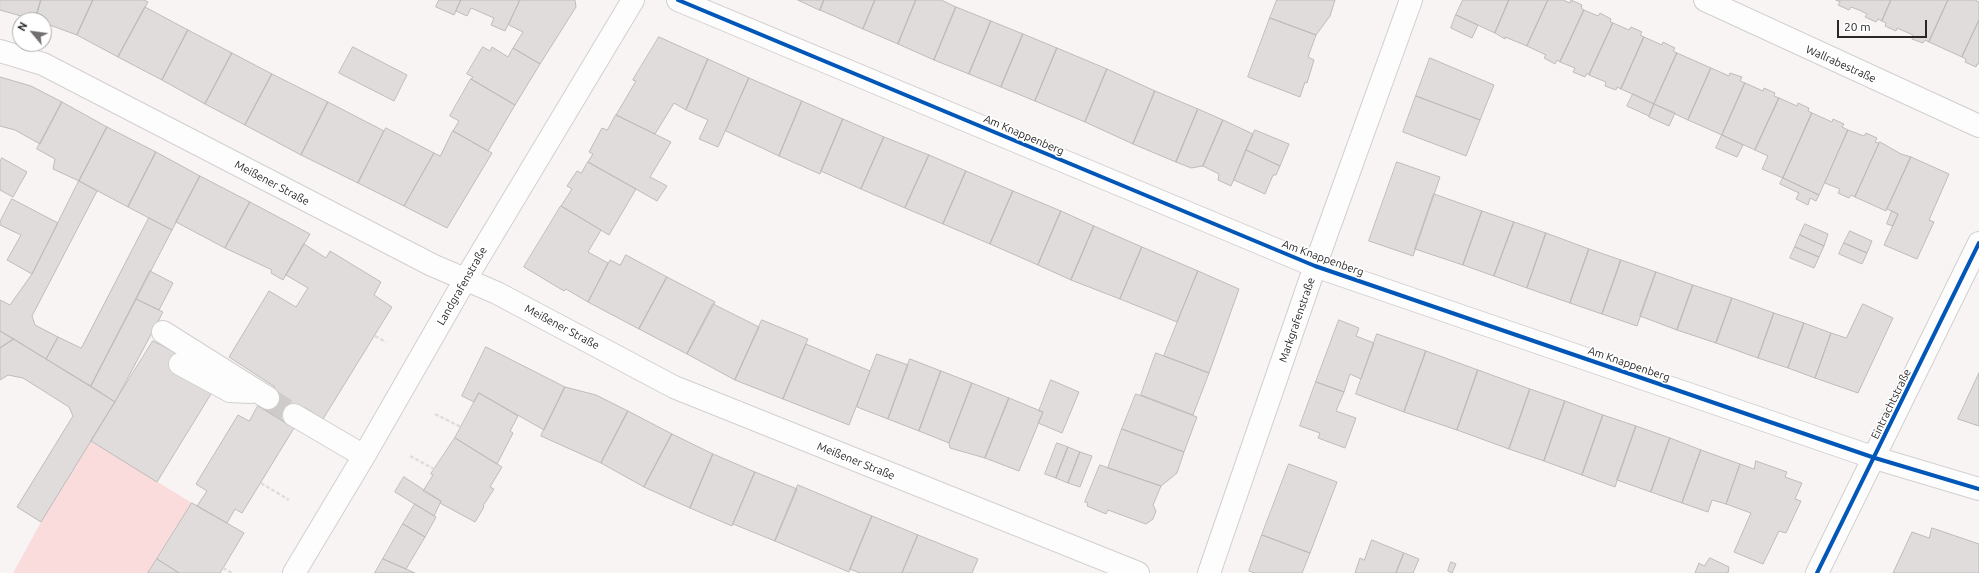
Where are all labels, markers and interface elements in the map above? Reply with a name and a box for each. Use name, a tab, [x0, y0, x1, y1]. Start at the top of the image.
north arrow	[12, 12, 52, 52]
scale bar	[1839, 12, 1929, 38]
text: N	[15, 20, 30, 33]
text: 20 m	[1844, 20, 1871, 33]
street label: Wallrabestraße	[1804, 43, 1878, 85]
street label: Am Knappenberg	[982, 112, 1066, 158]
street label: Meißener Straße	[232, 158, 312, 208]
street label: Am Knappenberg	[1280, 237, 1366, 279]
street label: Landgrafenstraße	[434, 244, 490, 328]
street label: Markgrafenstraße	[1276, 276, 1318, 364]
street label: Meißener Straße	[522, 302, 602, 352]
street label: Am Knappenberg	[1586, 344, 1672, 384]
street label: Eintrachtstraße	[1868, 367, 1914, 441]
street label: Meißener Straße	[815, 439, 897, 483]

